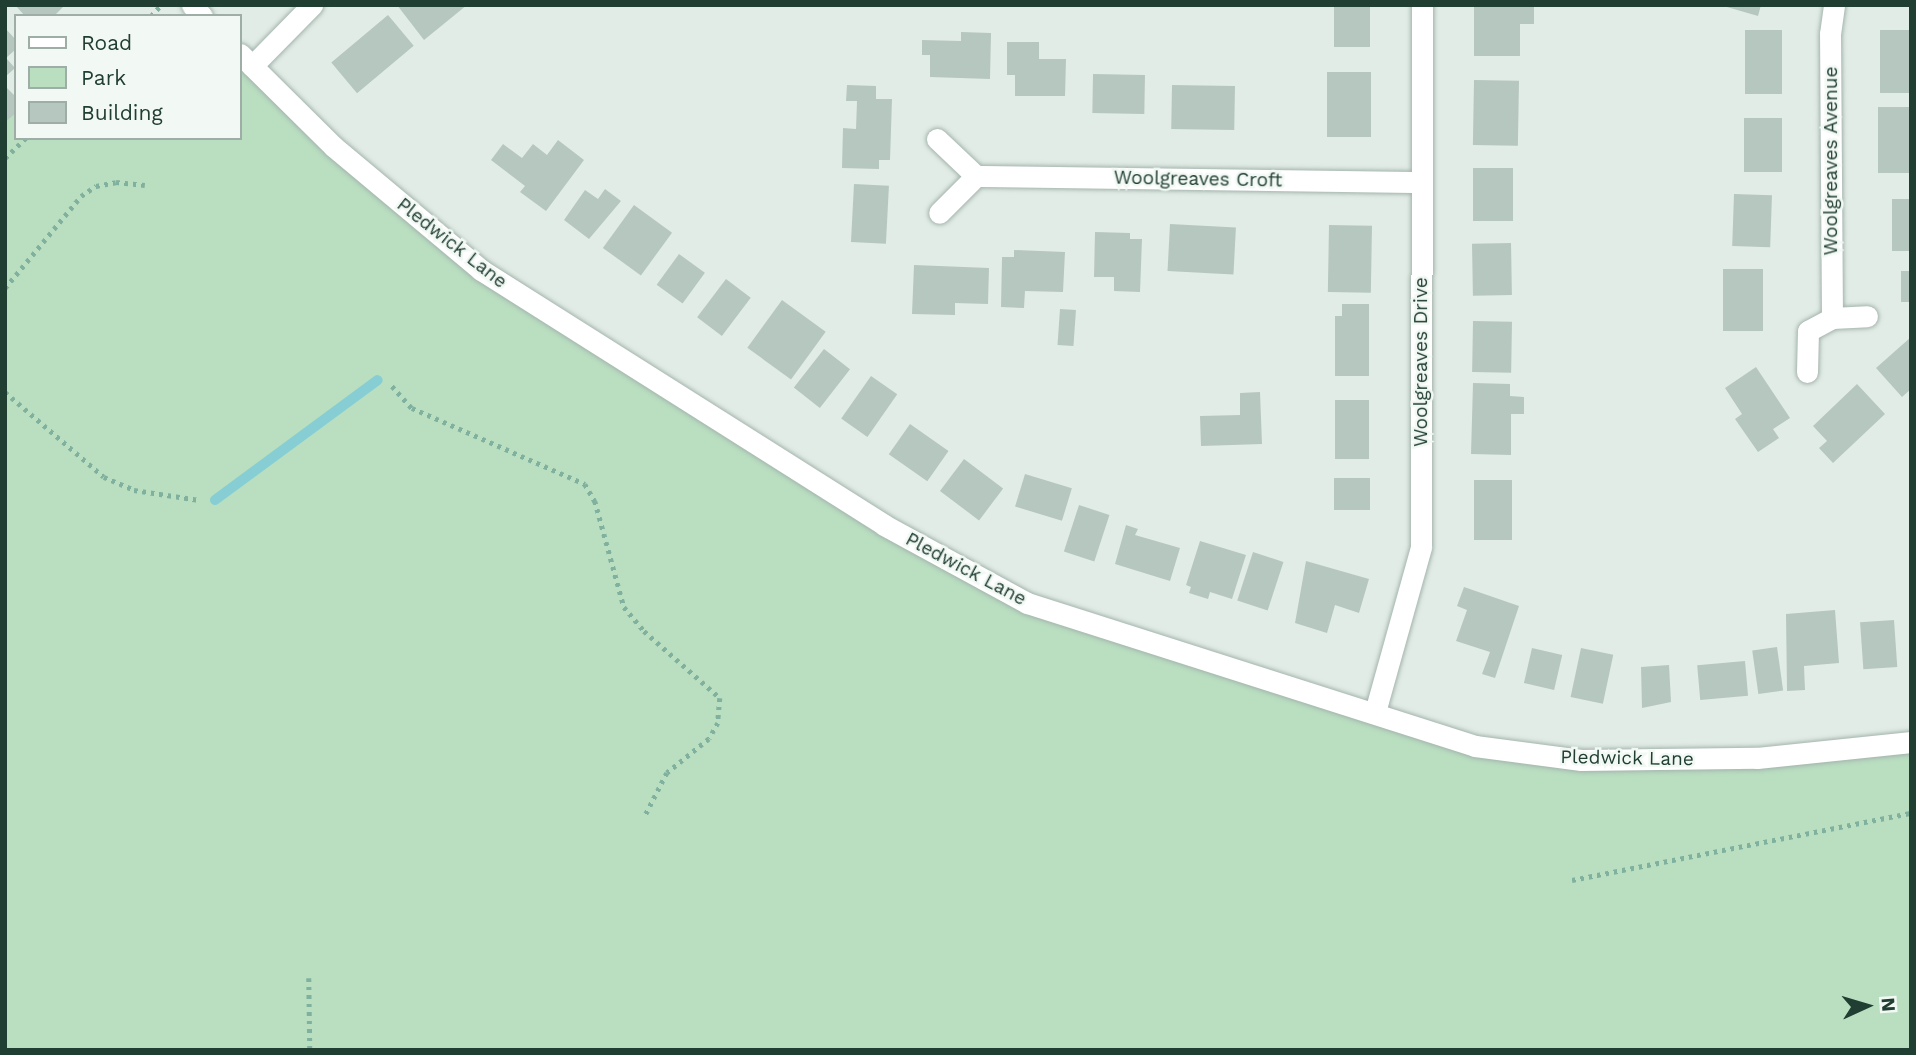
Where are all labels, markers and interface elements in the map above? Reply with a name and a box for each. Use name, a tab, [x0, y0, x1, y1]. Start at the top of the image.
legend	[14, 14, 242, 140]
text: Road	[81, 30, 132, 55]
text: Park	[81, 65, 126, 90]
street label: Woolgreaves Avenue	[1820, 66, 1842, 256]
text: Building	[81, 100, 163, 125]
street label: Woolgreaves Croft	[1113, 166, 1283, 192]
street label: Pledwick Lane	[392, 193, 512, 293]
street label: Woolgreaves Drive	[1410, 277, 1432, 447]
street label: Pledwick Lane	[902, 527, 1030, 611]
street label: Pledwick Lane	[1560, 745, 1694, 771]
north arrow	[1832, 971, 1902, 1041]
text: N	[1876, 997, 1900, 1012]

